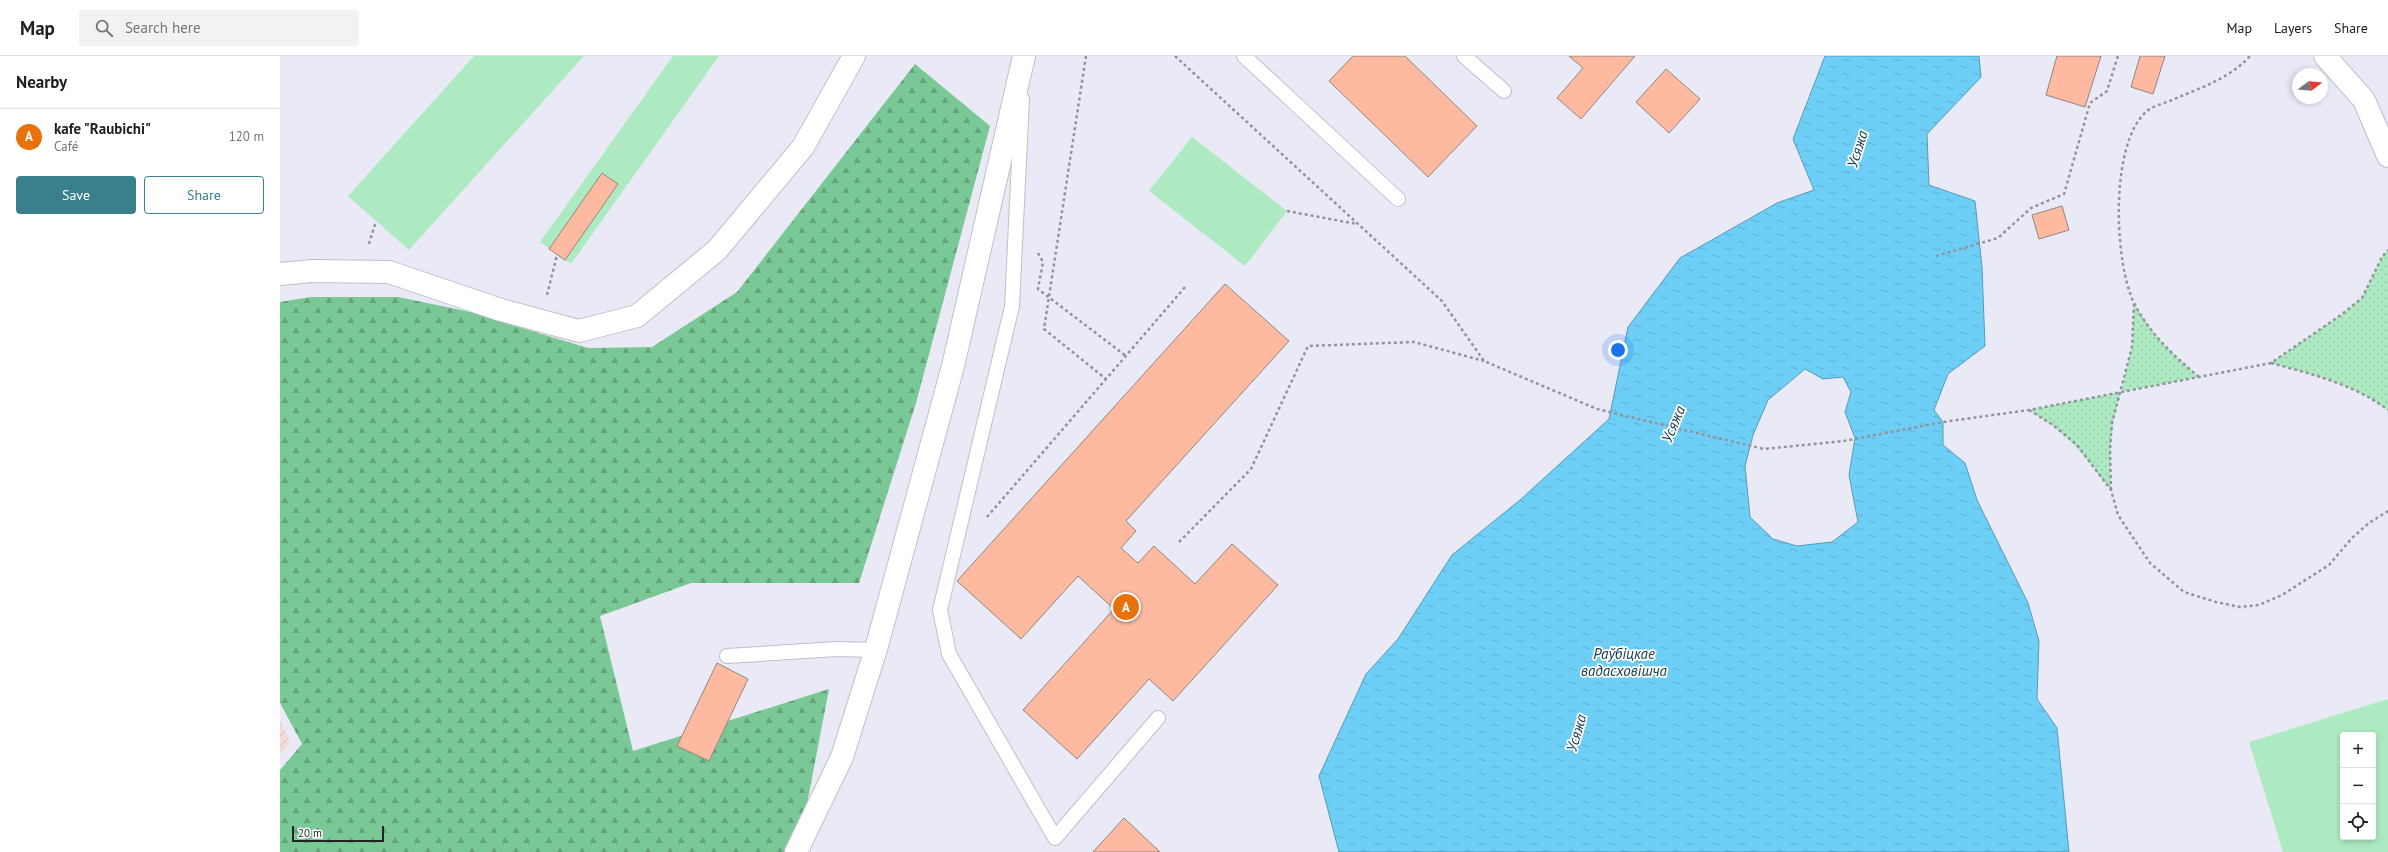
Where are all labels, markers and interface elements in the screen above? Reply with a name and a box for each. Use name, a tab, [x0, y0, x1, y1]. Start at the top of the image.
search box	[79, 10, 359, 46]
text: Map	[20, 16, 55, 40]
icon: search	[93, 17, 115, 39]
text: Search here	[125, 18, 201, 37]
text: Map	[2226, 19, 2252, 37]
text: Layers	[2274, 19, 2312, 37]
text: Share	[2334, 19, 2368, 37]
north arrow	[2292, 68, 2328, 104]
text: Nearby	[16, 71, 67, 93]
text: kafe "Raubichi"	[54, 119, 151, 138]
water label: Усяжа	[1842, 127, 1872, 170]
text: A	[25, 128, 33, 145]
text: 120 m	[229, 128, 264, 145]
text: Café	[54, 138, 78, 155]
button: Save	[16, 176, 136, 214]
button: Share	[144, 176, 264, 214]
your location	[1608, 340, 1628, 360]
water label: Усяжа	[1657, 402, 1689, 445]
pin: A	[1113, 592, 1139, 622]
water label: Раўбіцкае вадасховішча	[1581, 644, 1668, 680]
water label: Усяжа	[1562, 711, 1591, 754]
map controls	[2340, 732, 2376, 840]
button: +	[2340, 732, 2376, 768]
button: −	[2340, 768, 2376, 804]
button: locate	[2340, 804, 2376, 840]
scale bar	[292, 824, 384, 843]
text: 20 m	[298, 826, 322, 840]

